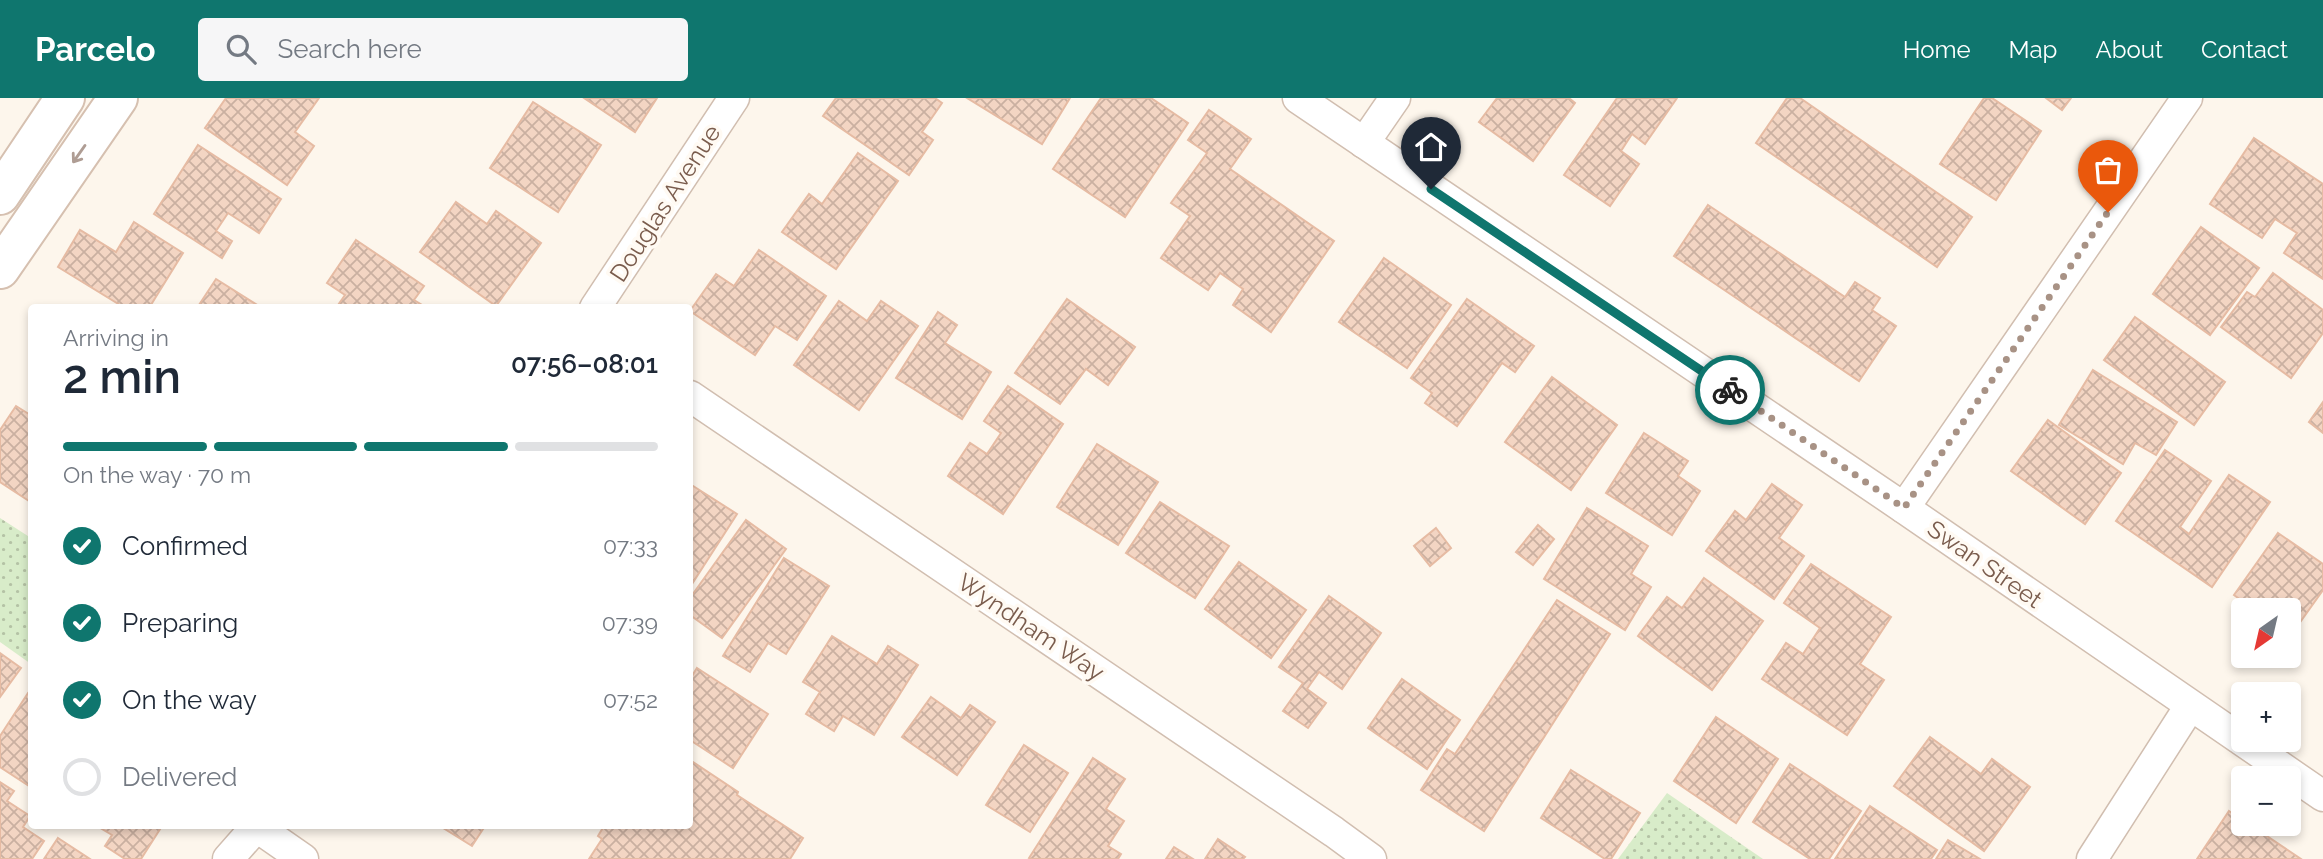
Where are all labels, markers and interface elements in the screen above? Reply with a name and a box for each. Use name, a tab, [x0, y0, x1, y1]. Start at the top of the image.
search box	[198, 18, 688, 81]
text: Parcelo	[35, 30, 156, 69]
icon: search	[222, 30, 260, 68]
text: Search here	[278, 34, 422, 64]
text: Home	[1903, 35, 1971, 64]
text: Map	[2009, 35, 2057, 64]
text: About	[2095, 35, 2163, 64]
text: Contact	[2201, 35, 2288, 64]
pin	[1401, 117, 1461, 189]
street label: Douglas Avenue	[603, 119, 727, 287]
icon: home	[1412, 128, 1450, 166]
pin	[2078, 140, 2138, 212]
one-way arrow	[72, 144, 86, 163]
icon: bag	[2089, 151, 2127, 189]
text: Arriving in	[63, 324, 169, 351]
text: 07:56–08:01	[511, 349, 658, 379]
text: 2 min	[63, 350, 181, 404]
courier	[1695, 355, 1765, 425]
icon: bike	[1711, 371, 1749, 409]
text: On the way · 70 m	[63, 461, 251, 488]
street label: Swan Street	[1922, 514, 2048, 614]
icon: check	[63, 527, 101, 565]
text: Confirmed	[122, 531, 248, 561]
text: 07:33	[603, 532, 658, 559]
street label: Wyndham Way	[952, 567, 1110, 687]
north arrow	[2231, 598, 2301, 668]
map controls	[2231, 598, 2301, 836]
icon: check	[63, 604, 101, 642]
text: Preparing	[122, 608, 238, 638]
text: 07:39	[602, 609, 658, 636]
icon: check	[63, 681, 101, 719]
button: +	[2231, 682, 2301, 752]
text: On the way	[122, 685, 257, 715]
text: 07:52	[603, 686, 658, 713]
text: Delivered	[122, 762, 237, 792]
button: −	[2231, 766, 2301, 836]

